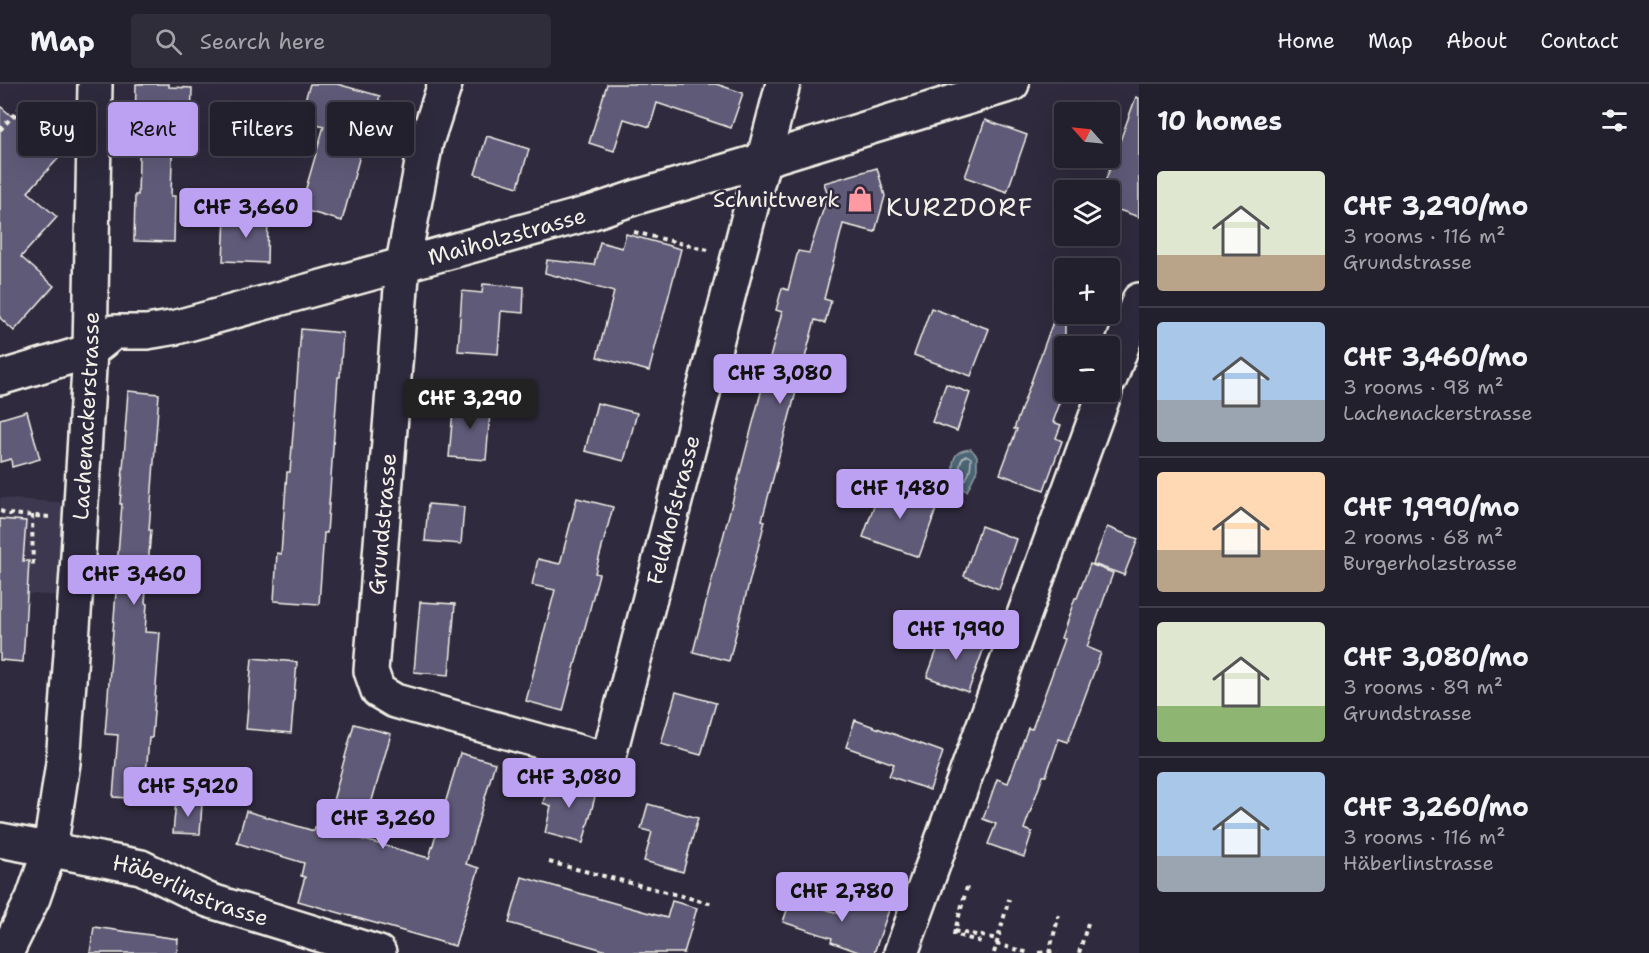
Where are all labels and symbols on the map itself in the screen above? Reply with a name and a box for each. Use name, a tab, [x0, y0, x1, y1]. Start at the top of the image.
north arrow	[1054, 102, 1120, 168]
shop icon: Schnittwerk	[845, 184, 875, 214]
place label: Schnittwerk	[713, 185, 840, 214]
pin: CHF 3,660	[177, 188, 315, 239]
district label: KURZDORF	[886, 189, 1034, 224]
street label: Maiholzstrasse	[425, 201, 589, 272]
street label: Lachenackerstrasse	[66, 311, 106, 521]
pin: CHF 3,080	[711, 354, 849, 405]
pin: CHF 3,290	[401, 379, 539, 430]
street label: Feldhofstrasse	[640, 432, 707, 588]
street label: Grundstrasse	[362, 452, 403, 596]
pin: CHF 1,480	[831, 469, 969, 520]
pin: CHF 3,460	[65, 555, 203, 606]
pin: CHF 1,990	[887, 610, 1025, 661]
pin: CHF 3,080	[500, 758, 638, 809]
pin: CHF 5,920	[119, 767, 257, 818]
pin: CHF 3,260	[314, 799, 452, 850]
street label: Häberlinstrasse	[110, 848, 272, 933]
pin: CHF 2,780	[773, 872, 911, 923]

